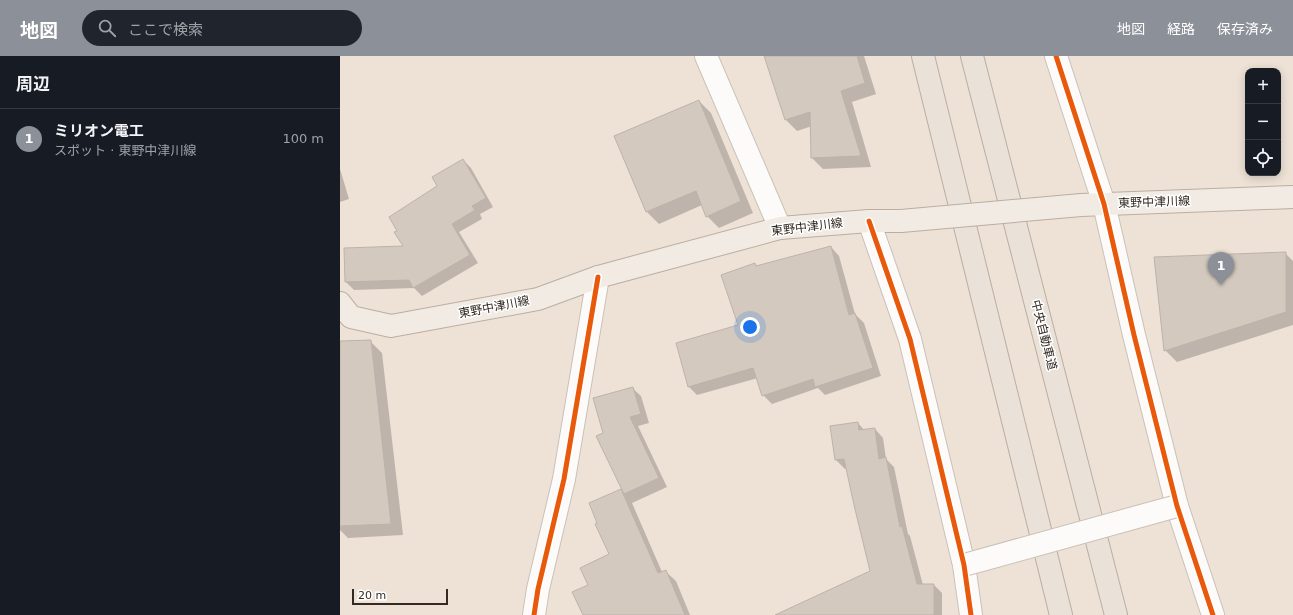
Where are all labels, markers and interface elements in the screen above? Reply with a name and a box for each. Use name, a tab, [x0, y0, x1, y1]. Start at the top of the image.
search box	[82, 10, 362, 46]
icon: search	[96, 17, 118, 39]
text: 地図	[20, 19, 58, 41]
text: ここで検索	[128, 21, 203, 39]
text: 地図	[1117, 21, 1145, 37]
text: 経路	[1167, 21, 1195, 37]
text: 保存済み	[1217, 21, 1273, 37]
map controls	[1245, 68, 1281, 176]
button: +	[1245, 68, 1281, 104]
text: 周辺	[16, 74, 50, 94]
button: −	[1245, 104, 1281, 140]
text: ミリオン電工	[54, 122, 144, 140]
text: 1	[24, 131, 34, 146]
text: 100 m	[282, 131, 324, 146]
button: locate	[1245, 140, 1281, 176]
text: スポット · 東野中津川線	[54, 143, 196, 158]
street label: 東野中津川線	[1118, 194, 1190, 210]
street label: 東野中津川線	[770, 216, 844, 238]
pin: 1	[1208, 252, 1234, 285]
street label: 東野中津川線	[457, 293, 531, 321]
street label: 中央自動車道	[1028, 298, 1060, 372]
your location	[740, 317, 760, 337]
scale bar	[352, 587, 448, 606]
text: 20 m	[358, 589, 386, 602]

